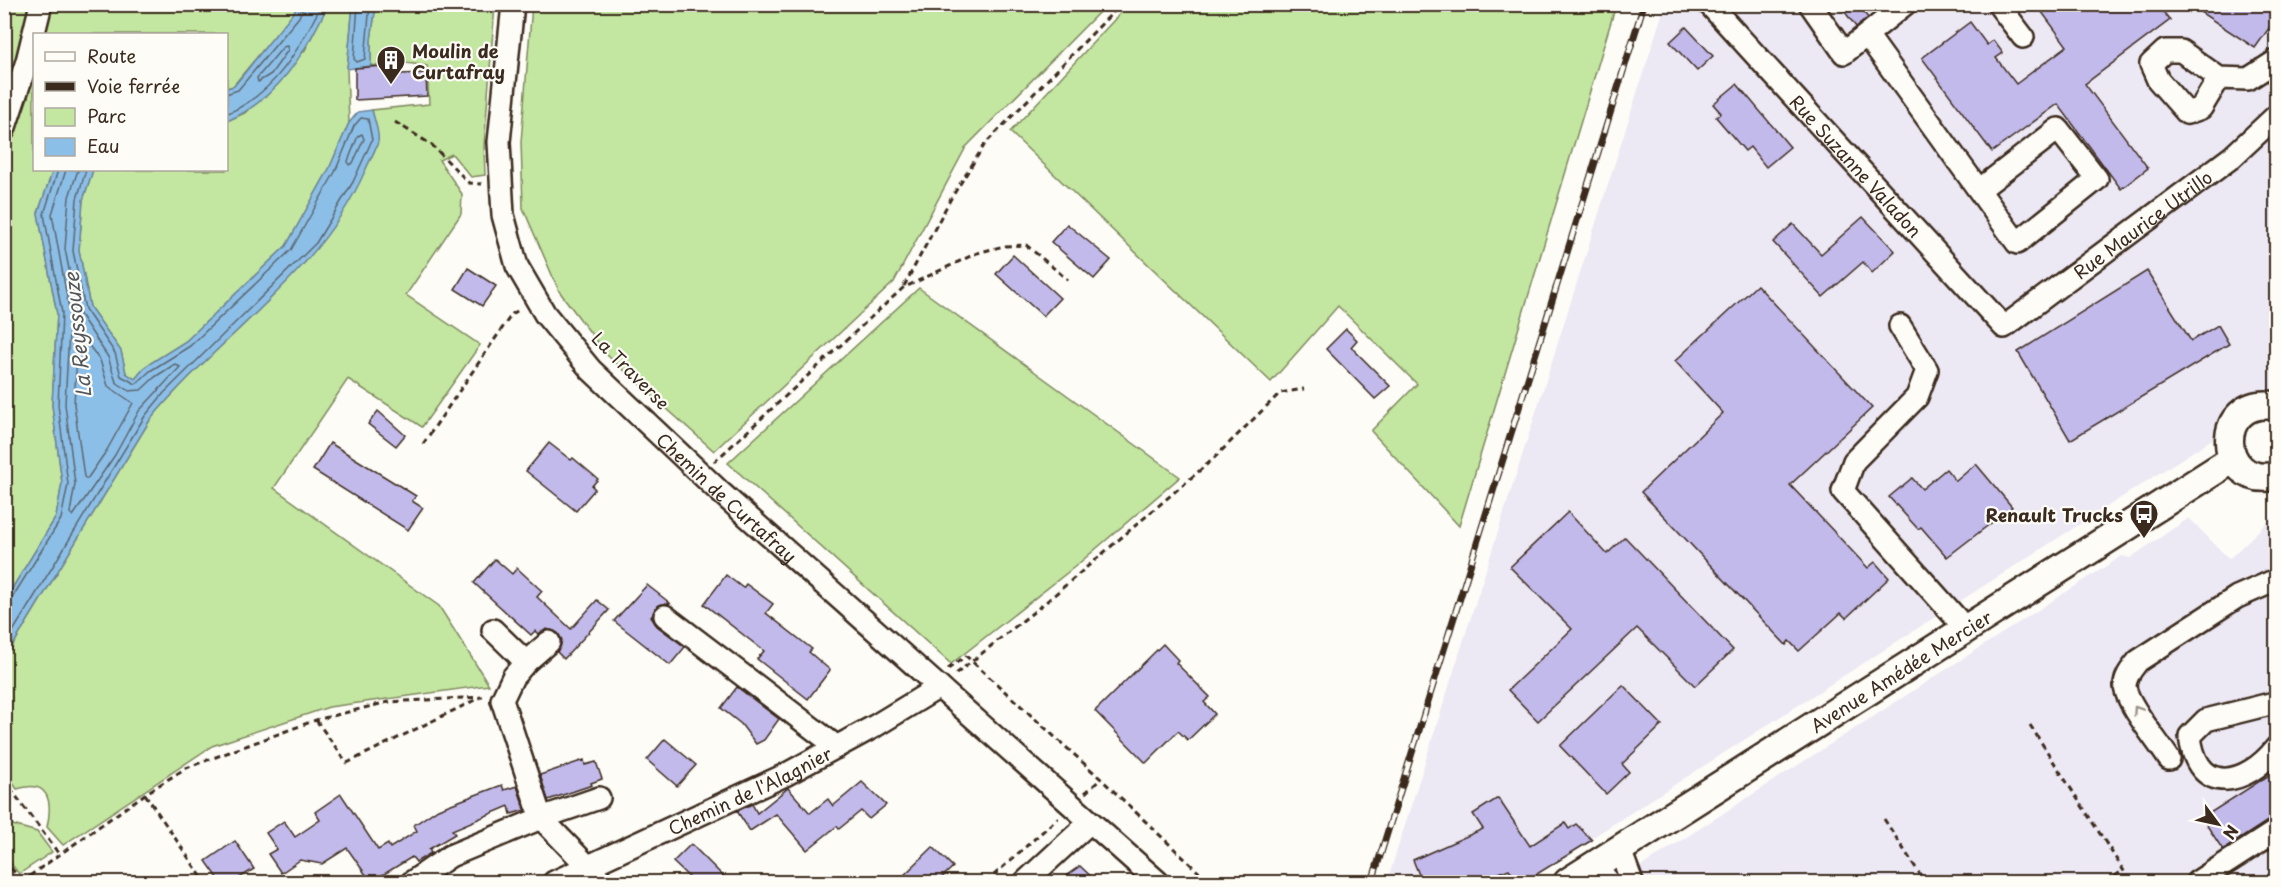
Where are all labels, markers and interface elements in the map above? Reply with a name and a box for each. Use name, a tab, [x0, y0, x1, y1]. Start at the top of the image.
legend	[33, 33, 228, 171]
place label: Moulin de Curtafray	[412, 37, 505, 85]
text: Route	[87, 42, 137, 69]
building icon: Moulin de Curtafray	[375, 44, 407, 86]
text: Voie ferrée	[87, 72, 180, 99]
street label: Rue Suzanne Valadon	[1784, 88, 1929, 243]
text: Parc	[87, 102, 126, 129]
text: Eau	[87, 132, 119, 159]
street label: Rue Maurice Utrillo	[2067, 163, 2217, 285]
water label: La Reyssouze	[55, 270, 98, 399]
street label: La Traverse	[586, 325, 676, 415]
street label: Chemin de Curtafray	[651, 426, 804, 568]
bus stop icon: Renault Trucks	[2128, 498, 2160, 540]
place label: Renault Trucks	[1986, 501, 2123, 528]
street label: Avenue Amédée Mercier	[1805, 602, 1997, 738]
one-way arrow	[2133, 706, 2144, 717]
street label: Chemin de l'Alagnier	[663, 739, 837, 841]
north arrow	[2188, 794, 2248, 854]
text: N	[2218, 821, 2245, 845]

